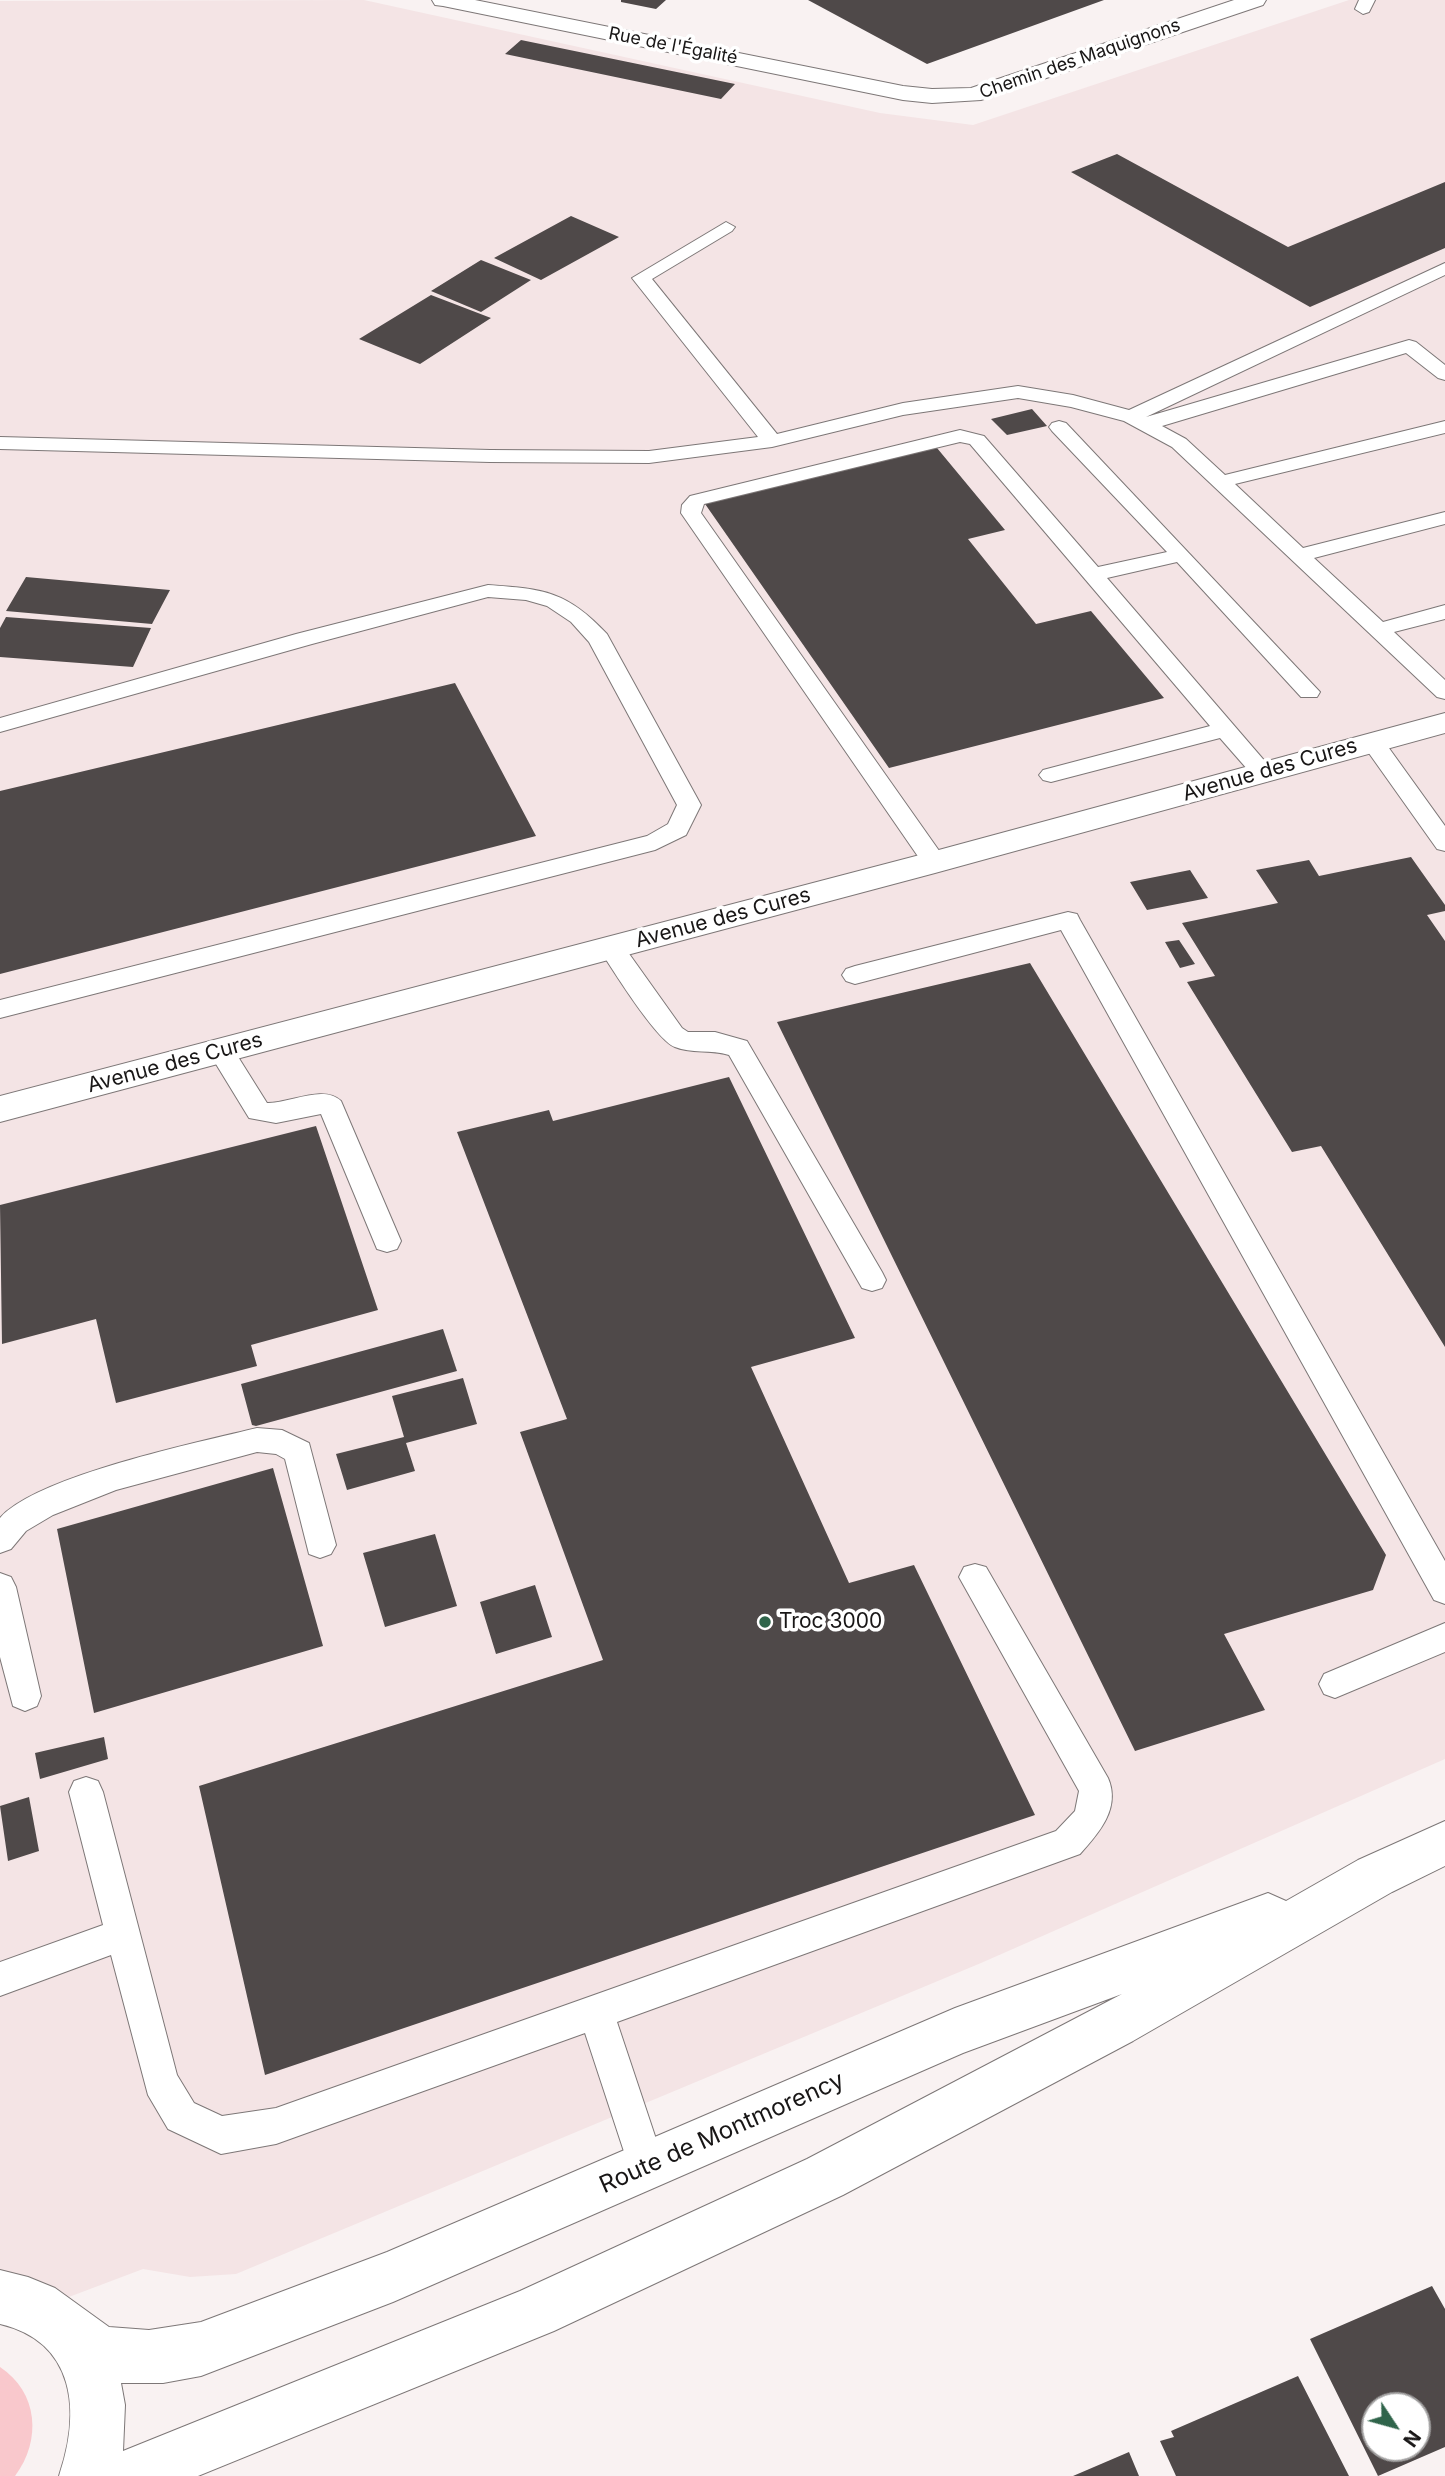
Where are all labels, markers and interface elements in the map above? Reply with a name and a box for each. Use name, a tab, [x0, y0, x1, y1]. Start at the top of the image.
street label: Chemin des Maquignons	[977, 14, 1183, 104]
street label: Rue de l'Égalité	[607, 23, 739, 69]
street label: Avenue des Cures	[1180, 733, 1360, 807]
street label: Avenue des Cures	[633, 882, 813, 954]
street label: Avenue des Cures	[85, 1027, 265, 1099]
place label: Troc 3000	[779, 1609, 882, 1635]
marker: Troc 3000	[757, 1614, 773, 1630]
street label: Route de Montmorency	[595, 2066, 849, 2200]
north arrow	[1361, 2392, 1431, 2462]
text: N	[1398, 2426, 1425, 2451]

